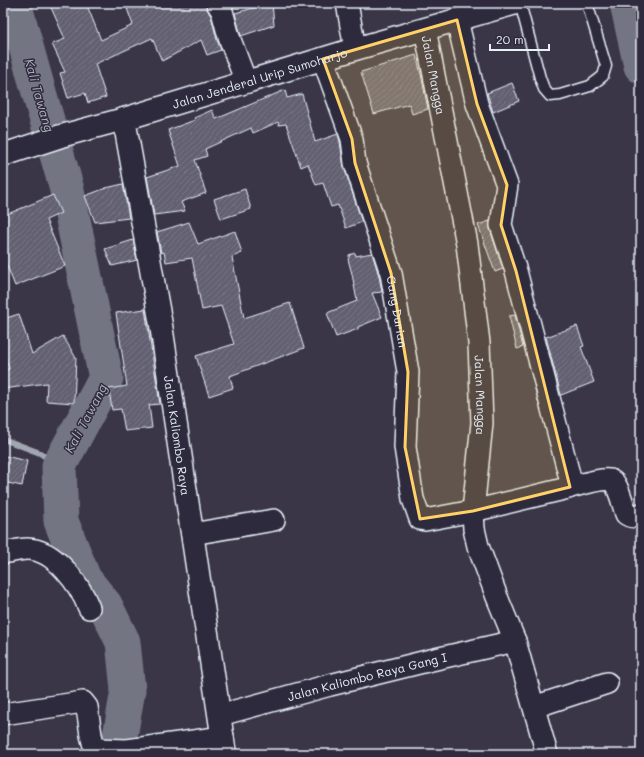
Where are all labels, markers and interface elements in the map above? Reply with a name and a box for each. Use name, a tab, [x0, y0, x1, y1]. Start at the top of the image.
scale bar	[490, 26, 549, 52]
text: 20 m	[496, 31, 524, 47]
street label: Jalan Mangga	[418, 34, 450, 116]
street label: Jalan Jenderal Urip Sumoharjo	[170, 44, 349, 112]
water label: Kali Tawang	[21, 56, 59, 134]
street label: Gang Durian	[384, 274, 412, 349]
street label: Jalan Mangga	[471, 355, 490, 436]
street label: Jalan Kaliombo Raya	[161, 375, 194, 496]
water label: Kali Tawang	[60, 380, 110, 455]
street label: Jalan Kaliombo Raya Gang I	[286, 649, 448, 704]

